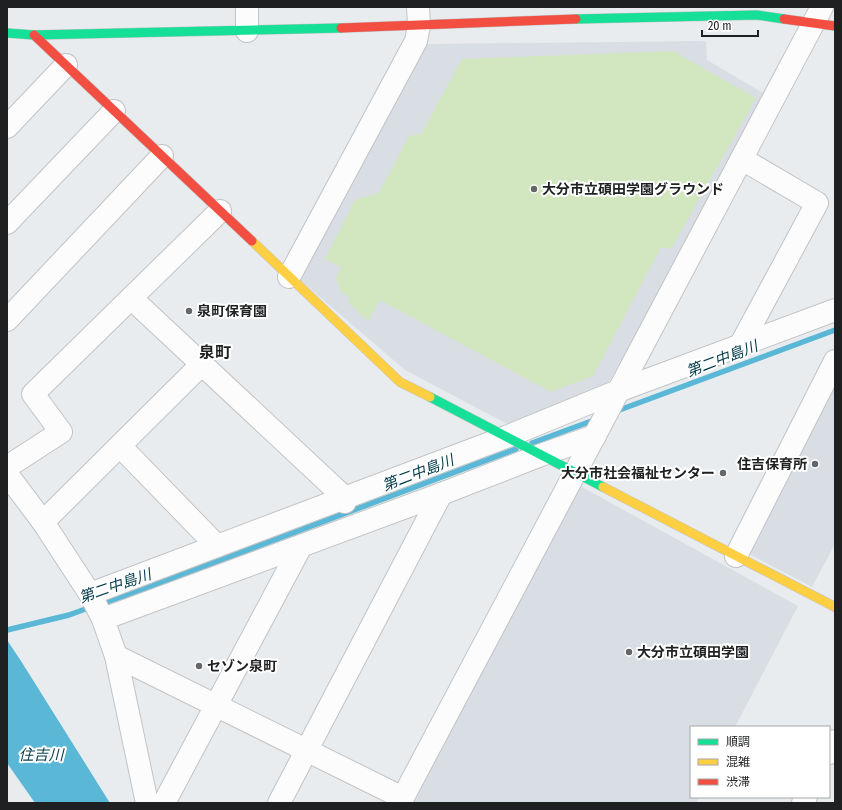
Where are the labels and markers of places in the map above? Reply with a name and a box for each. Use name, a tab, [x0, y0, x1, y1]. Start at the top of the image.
place label: 大分市立碩田学園グラウンド	[542, 181, 724, 198]
marker: 大分市立碩田学園グラウンド	[529, 184, 539, 194]
place label: 泉町保育園	[197, 303, 267, 320]
marker: 泉町保育園	[184, 306, 194, 316]
place label: 住吉保育所	[737, 456, 807, 473]
marker: 住吉保育所	[810, 459, 820, 469]
place label: 大分市社会福祉センター	[561, 465, 715, 482]
marker: 大分市社会福祉センター	[718, 468, 728, 478]
place label: 大分市立碩田学園	[637, 644, 749, 661]
marker: 大分市立碩田学園	[624, 647, 634, 657]
place label: セゾン泉町	[207, 658, 277, 675]
marker: セゾン泉町	[194, 661, 204, 671]

